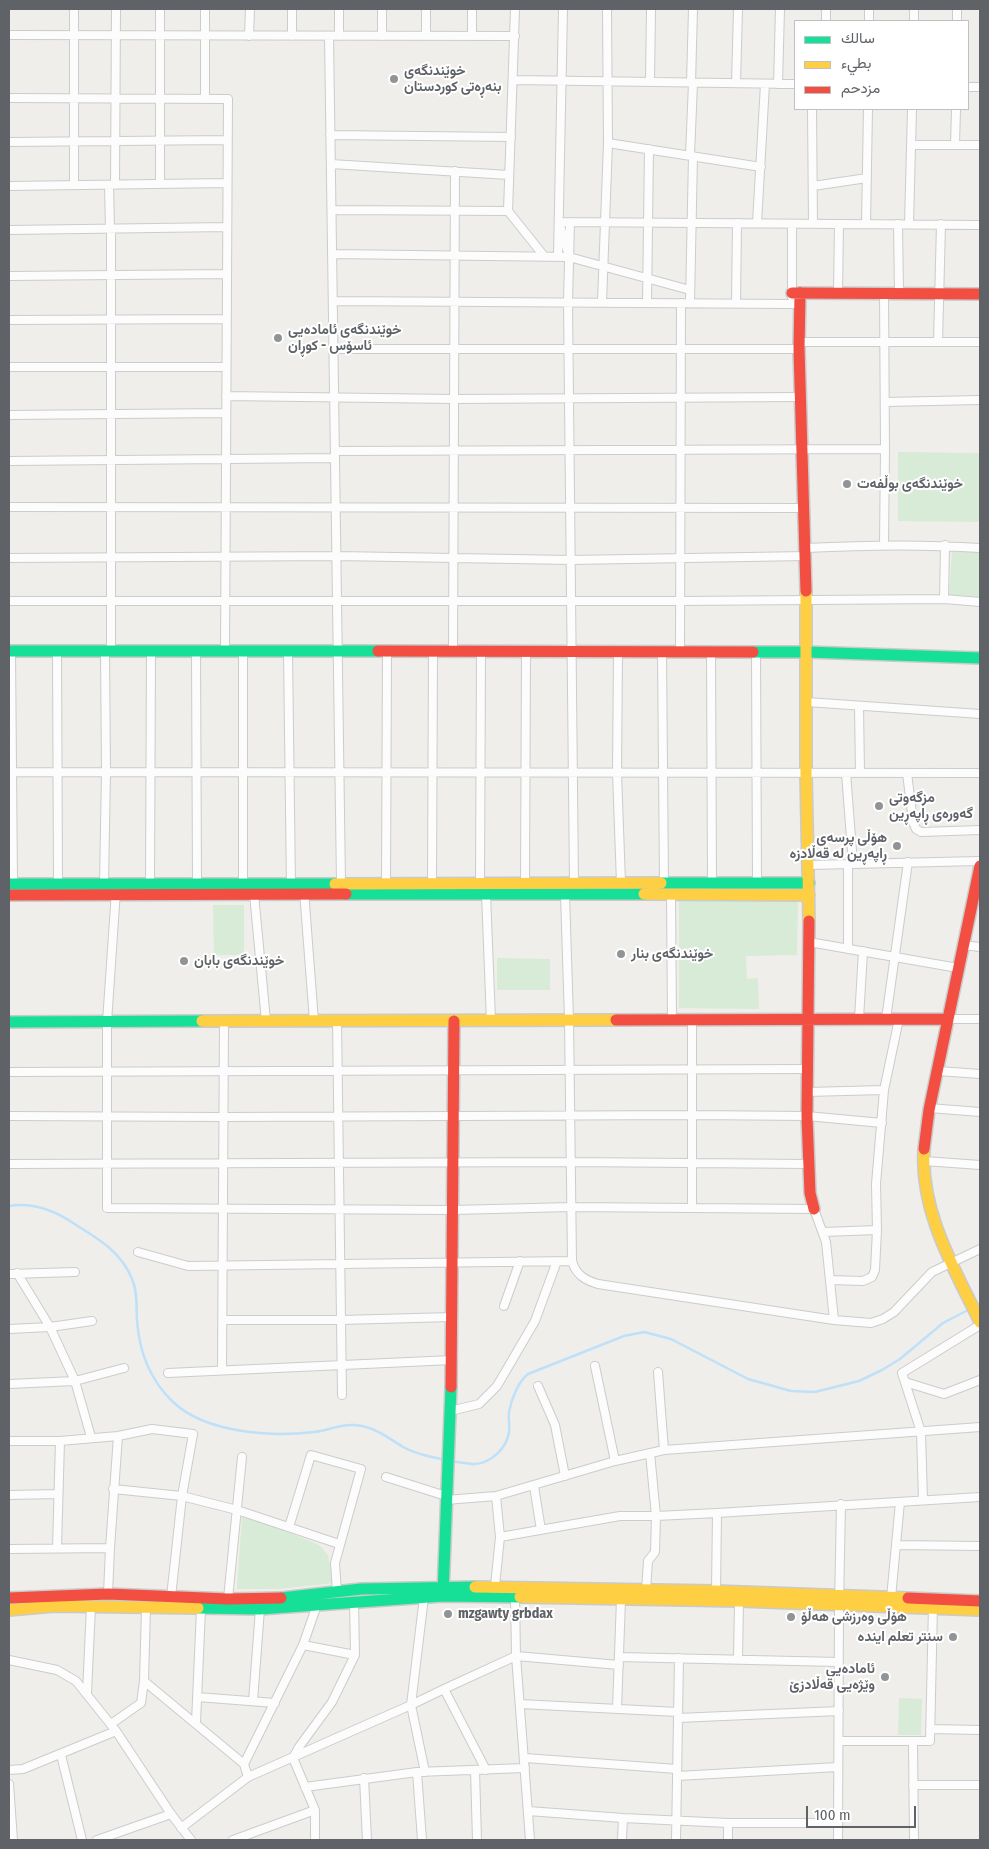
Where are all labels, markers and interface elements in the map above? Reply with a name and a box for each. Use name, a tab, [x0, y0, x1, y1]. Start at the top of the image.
legend	[794, 20, 969, 110]
text: سالك	[841, 29, 875, 47]
text: بطيء	[841, 54, 871, 72]
place label: خوێندنگەی بنەڕەتی کوردستان	[404, 63, 502, 95]
marker: خوێندنگەی بنەڕەتی کوردستان	[388, 73, 400, 85]
text: مزدحم	[841, 79, 880, 97]
place label: خوێندنگەی ئامادەیی ئاسۆس - کوڕان	[288, 322, 402, 354]
marker: خوێندنگەی ئامادەیی ئاسۆس - کوڕان	[272, 332, 284, 344]
place label: خوێندنگەی بوڵفەت	[857, 476, 963, 492]
marker: خوێندنگەی بوڵفەت	[841, 478, 853, 490]
place label: مزگەوتی گەورەی ڕاپەڕین	[889, 790, 973, 822]
marker: مزگەوتی گەورەی ڕاپەڕین	[873, 800, 885, 812]
place label: هۆڵی پرسەی ڕاپەڕین لە قەڵادزە	[790, 830, 887, 862]
marker: هۆڵی پرسەی ڕاپەڕین لە قەڵادزە	[891, 840, 903, 852]
place label: خوێندنگەی بنار	[631, 946, 713, 962]
marker: خوێندنگەی بنار	[615, 948, 627, 960]
place label: خوێندنگەی بابان	[194, 953, 284, 969]
marker: خوێندنگەی بابان	[178, 955, 190, 967]
place label: mzgawty grbdax	[458, 1606, 553, 1622]
marker: mzgawty grbdax	[442, 1608, 454, 1620]
place label: ھۆڵی وەرزشی ھەڵۆ	[801, 1609, 907, 1625]
marker: ھۆڵی وەرزشی ھەڵۆ	[785, 1611, 797, 1623]
place label: سنتر تعلم اينده	[858, 1629, 943, 1645]
marker: سنتر تعلم اينده	[947, 1631, 959, 1643]
place label: ئامادەیی وێژەیی قەڵادزێ	[789, 1661, 875, 1694]
marker: ئامادەیی وێژەیی قەڵادزێ	[879, 1671, 891, 1683]
scale bar	[809, 1796, 919, 1828]
text: 100 m	[814, 1806, 851, 1824]

